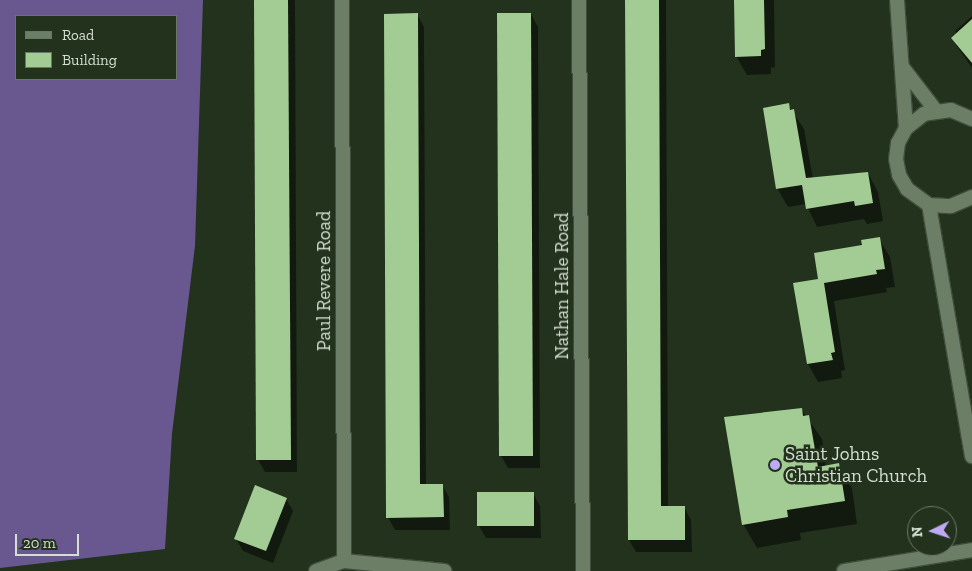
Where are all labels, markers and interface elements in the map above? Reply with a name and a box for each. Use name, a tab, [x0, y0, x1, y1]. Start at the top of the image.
legend	[15, 15, 178, 80]
text: Road	[62, 26, 94, 44]
text: Building	[62, 51, 117, 69]
street label: Paul Revere Road	[313, 211, 335, 351]
street label: Nathan Hale Road	[551, 212, 573, 360]
place label: Saint Johns Christian Church	[785, 443, 927, 487]
marker: Saint Johns Christian Church	[769, 459, 781, 471]
north arrow	[907, 506, 957, 556]
scale bar	[18, 524, 81, 556]
text: N	[909, 526, 926, 538]
text: 20 m	[23, 534, 56, 552]

